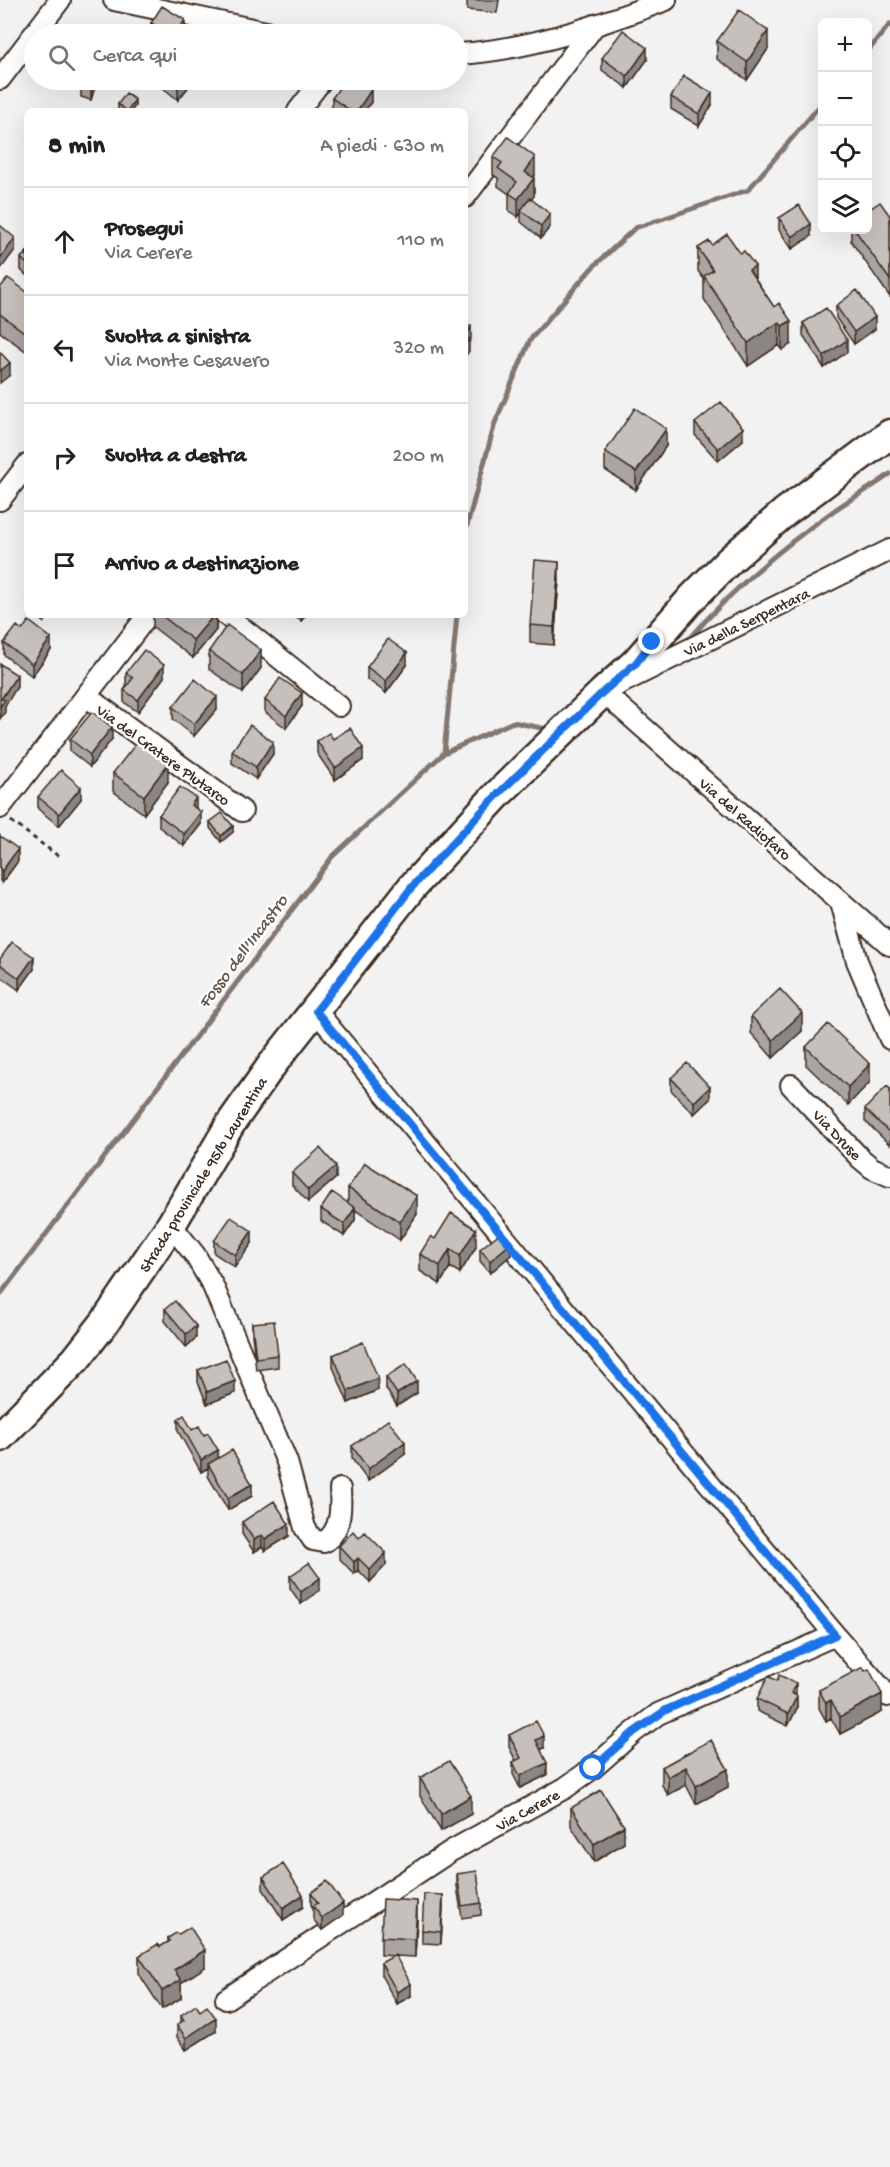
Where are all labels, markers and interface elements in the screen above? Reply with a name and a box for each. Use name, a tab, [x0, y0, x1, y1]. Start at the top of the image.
map controls	[818, 18, 872, 234]
button: +	[818, 18, 872, 72]
search box	[24, 24, 468, 90]
icon: search	[45, 41, 78, 74]
text: Cerca qui	[93, 44, 177, 70]
button: −	[818, 72, 872, 126]
button: locate	[818, 126, 872, 180]
text: 8 min	[48, 132, 105, 163]
text: A piedi · 630 m	[320, 136, 444, 159]
button: layers	[818, 180, 872, 234]
text: Prosegui	[105, 217, 183, 243]
icon: ahead	[48, 225, 81, 258]
text: 110 m	[398, 230, 444, 253]
text: Via Cerere	[105, 243, 192, 266]
text: Svolta a sinistra	[105, 325, 250, 351]
icon: left	[48, 333, 81, 366]
text: 320 m	[394, 338, 444, 361]
text: Via Monte Cesavero	[105, 351, 270, 374]
icon: right	[48, 441, 81, 474]
text: Svolta a destra	[105, 444, 246, 470]
text: 200 m	[393, 446, 444, 469]
icon: arrive	[48, 549, 81, 582]
text: Arrivo a destinazione	[105, 552, 299, 578]
street label: Via della Serpentara	[681, 585, 814, 663]
route end	[638, 628, 664, 654]
street label: Via del Cratere Plutarco	[91, 701, 232, 812]
street label: Via del Radiofaro	[693, 775, 794, 866]
water label: Fosso dell'Incastro	[195, 891, 294, 1013]
street label: Strada provinciale 95/b Laurentina	[137, 1074, 274, 1277]
street label: Via Druse	[806, 1107, 865, 1166]
route start	[579, 1754, 605, 1780]
street label: Via Cerere	[493, 1786, 564, 1838]

